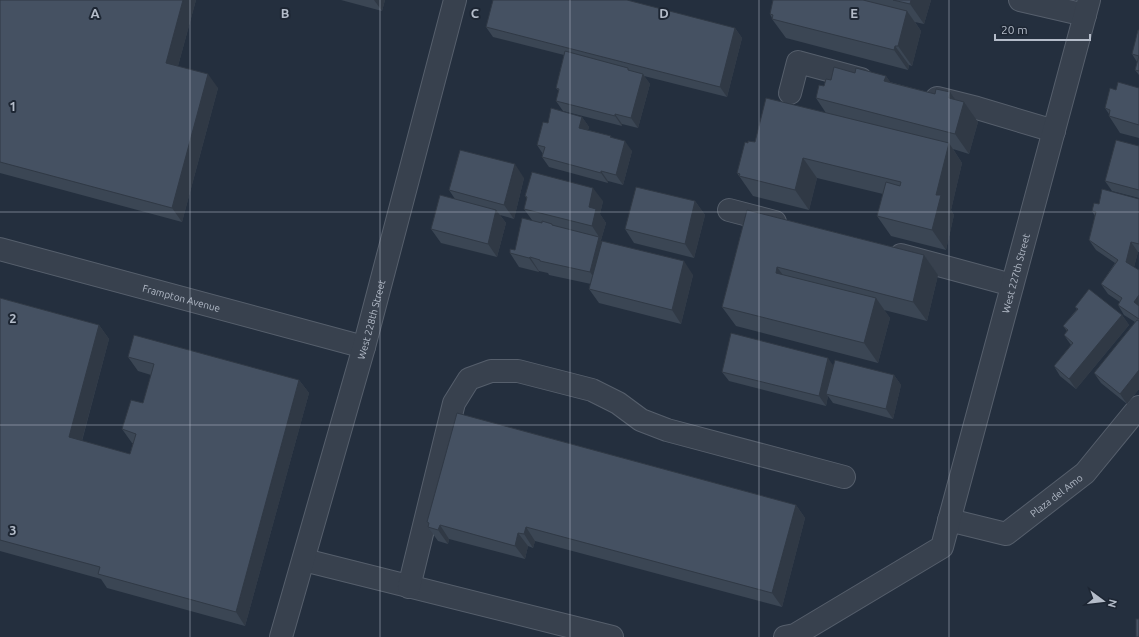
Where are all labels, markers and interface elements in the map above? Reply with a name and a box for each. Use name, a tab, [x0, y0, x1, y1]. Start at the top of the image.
text: A	[90, 6, 100, 20]
text: B	[281, 6, 290, 20]
text: C	[471, 6, 480, 20]
text: D	[659, 6, 669, 20]
text: E	[850, 6, 858, 20]
scale bar	[995, 16, 1090, 42]
text: 20 m	[1001, 23, 1028, 36]
text: 1	[9, 99, 17, 113]
street label: West 227th Street	[1000, 232, 1032, 314]
street label: West 228th Street	[355, 278, 387, 361]
street label: Frampton Avenue	[141, 282, 222, 314]
text: 2	[9, 311, 17, 325]
street label: Plaza del Amo	[1028, 472, 1085, 519]
text: 3	[9, 523, 17, 537]
north arrow	[1083, 581, 1123, 621]
text: N	[1106, 598, 1120, 609]

